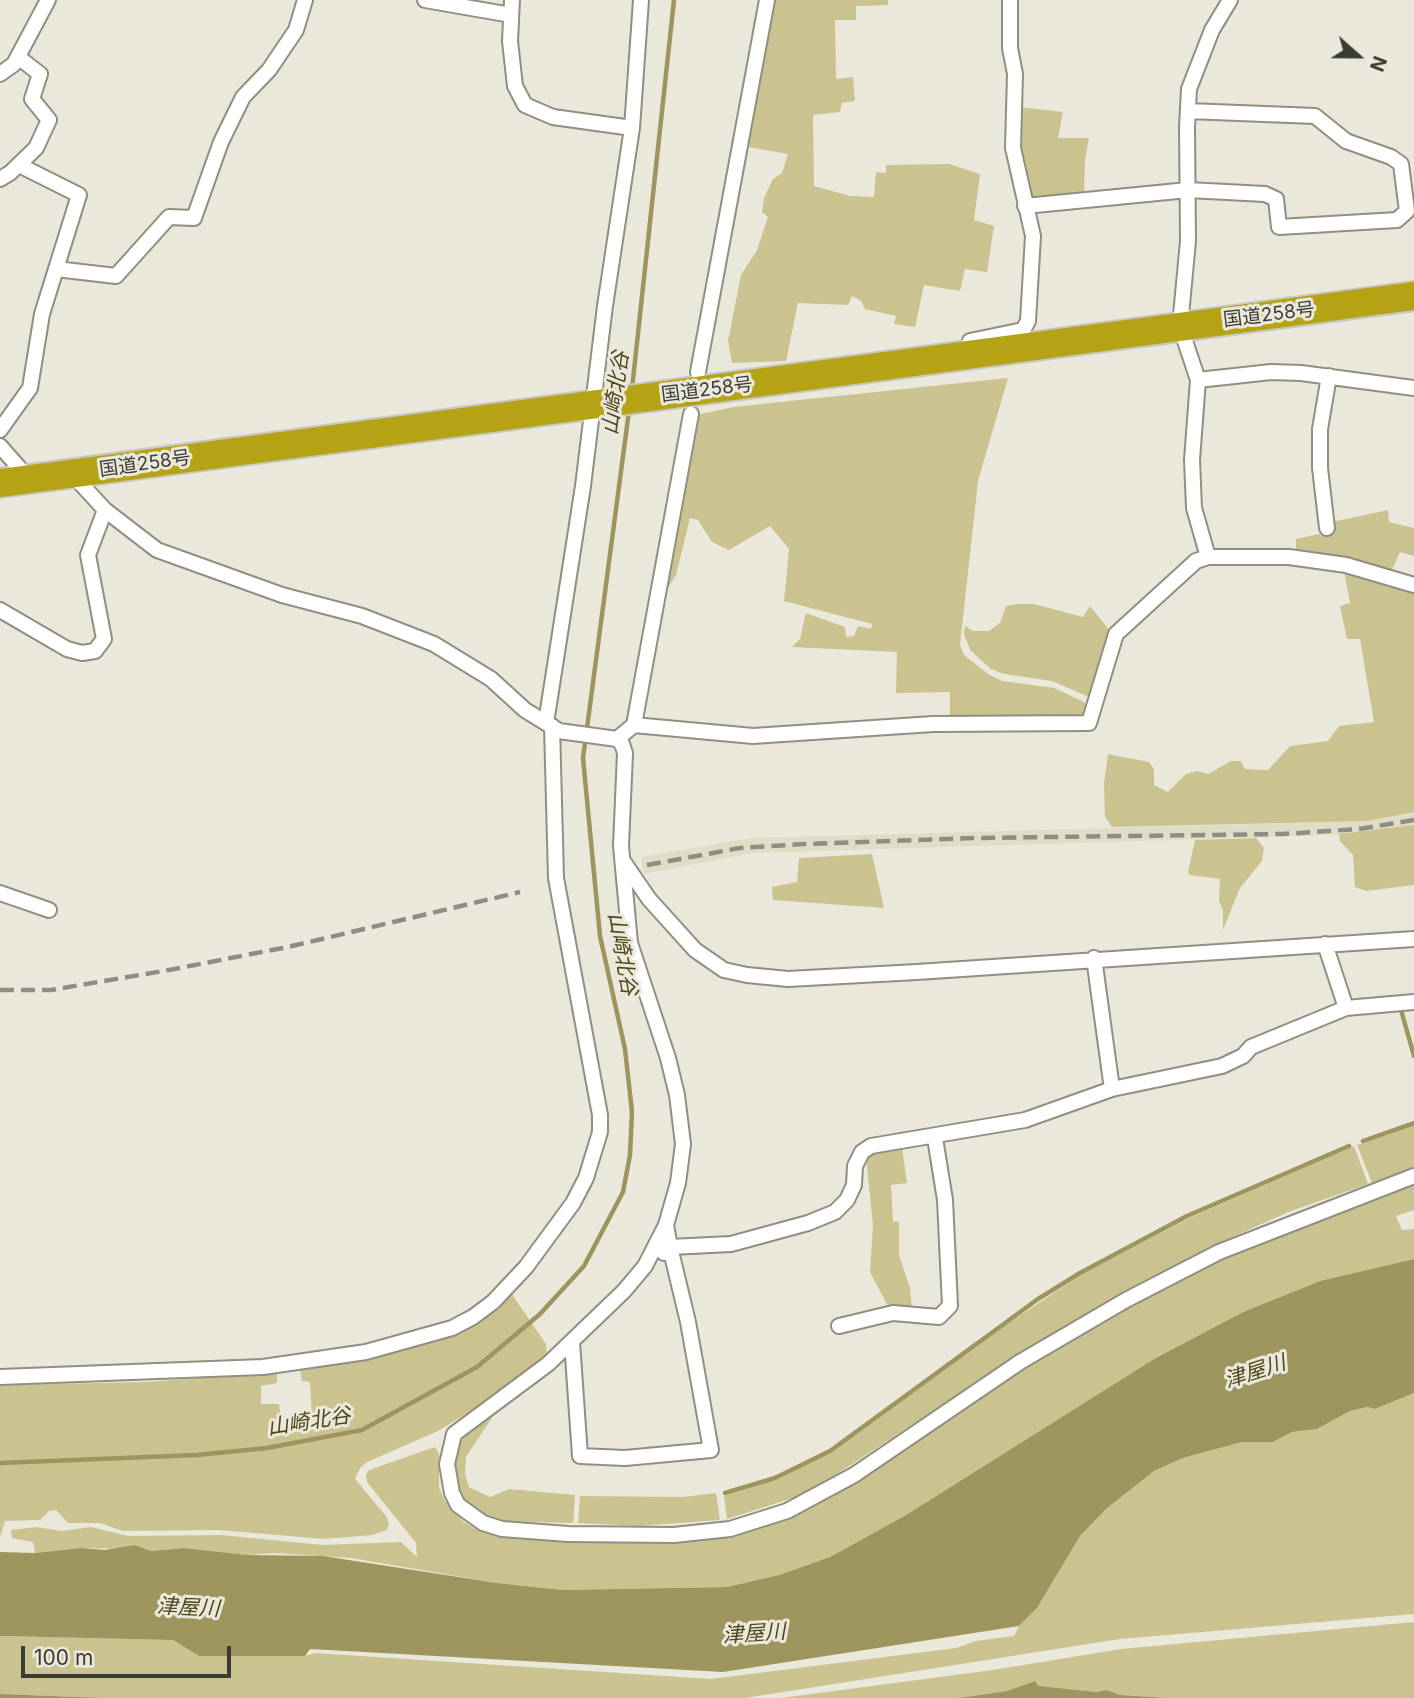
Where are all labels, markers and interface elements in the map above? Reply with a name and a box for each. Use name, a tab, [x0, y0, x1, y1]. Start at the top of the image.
north arrow	[1323, 21, 1393, 91]
text: N	[1365, 53, 1391, 75]
street label: 国道258号	[1222, 298, 1316, 332]
water label: 山崎北谷	[598, 350, 634, 436]
street label: 国道258号	[660, 373, 754, 407]
street label: 国道258号	[98, 446, 192, 482]
water label: 山崎北谷	[602, 910, 642, 998]
water label: 津屋川	[1221, 1350, 1289, 1394]
water label: 山崎北谷	[266, 1403, 352, 1441]
water label: 津屋川	[156, 1594, 220, 1622]
water label: 津屋川	[722, 1619, 786, 1649]
scale bar	[24, 1632, 234, 1676]
text: 100 m	[34, 1645, 93, 1670]

